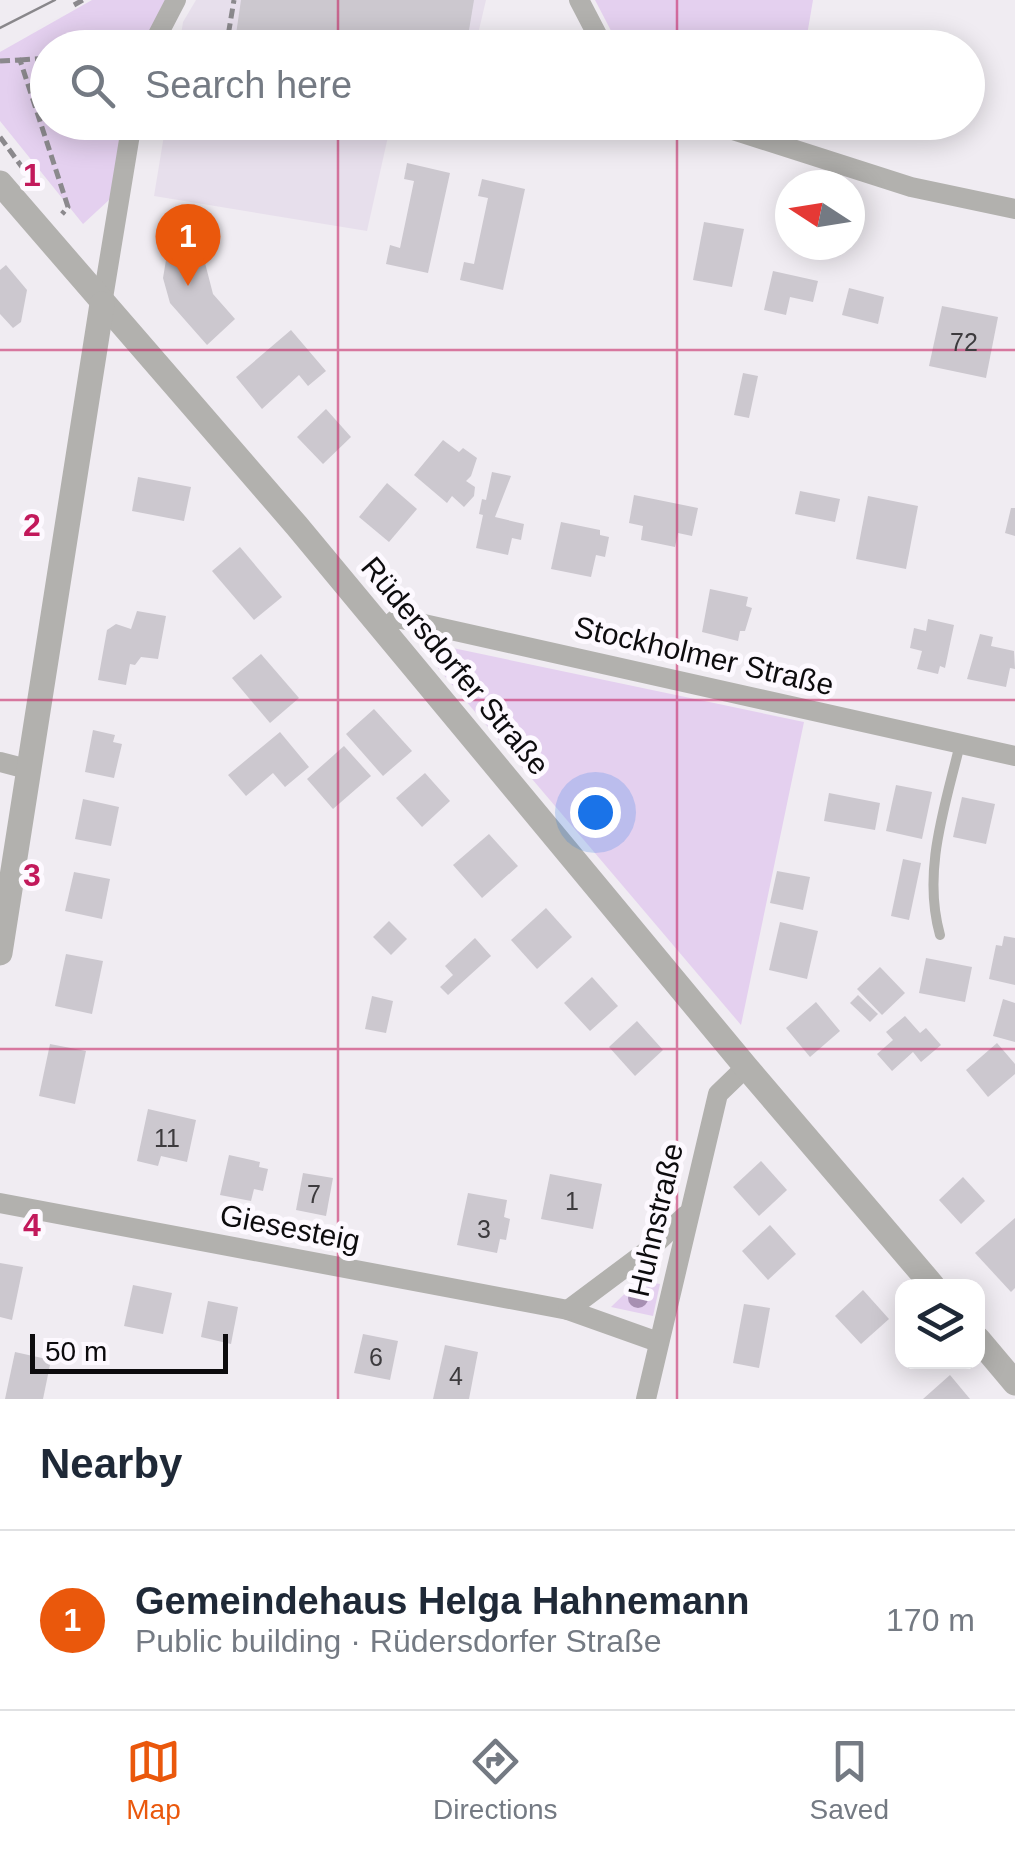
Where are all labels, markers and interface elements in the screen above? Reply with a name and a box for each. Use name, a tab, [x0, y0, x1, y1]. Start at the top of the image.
search box	[30, 30, 985, 140]
icon: search	[65, 58, 120, 113]
text: Search here	[145, 64, 352, 106]
text: 1	[23, 157, 41, 193]
north arrow	[775, 170, 865, 260]
pin: 1	[156, 204, 220, 286]
house number: 72	[950, 328, 978, 356]
text: 2	[23, 507, 41, 543]
street label: Rüdersdorfer Straße	[355, 550, 556, 781]
street label: Stockholmer Straße	[571, 610, 837, 701]
your location	[570, 787, 621, 838]
text: 3	[23, 857, 41, 893]
house number: 11	[154, 1124, 180, 1152]
street label: Huhnstraße	[622, 1140, 689, 1300]
house number: 7	[307, 1180, 321, 1208]
house number: 1	[565, 1187, 579, 1215]
street label: Giesesteig	[217, 1198, 363, 1257]
text: 4	[23, 1207, 41, 1243]
house number: 3	[477, 1215, 491, 1243]
map controls	[895, 1279, 985, 1369]
button: layers	[895, 1279, 985, 1369]
scale bar	[30, 1329, 228, 1374]
text: 50 m	[45, 1336, 107, 1367]
house number: 6	[369, 1343, 383, 1371]
house number: 4	[449, 1362, 463, 1390]
text: Nearby	[40, 1440, 182, 1487]
text: Gemeindehaus Helga Hahnemann	[135, 1580, 750, 1622]
text: 1	[64, 1602, 81, 1638]
text: 170 m	[886, 1602, 975, 1638]
text: Public building · Rüdersdorfer Straße	[135, 1623, 661, 1659]
tab: Map	[126, 1734, 181, 1826]
tab: Directions	[433, 1734, 558, 1826]
tab: Saved	[810, 1734, 889, 1826]

